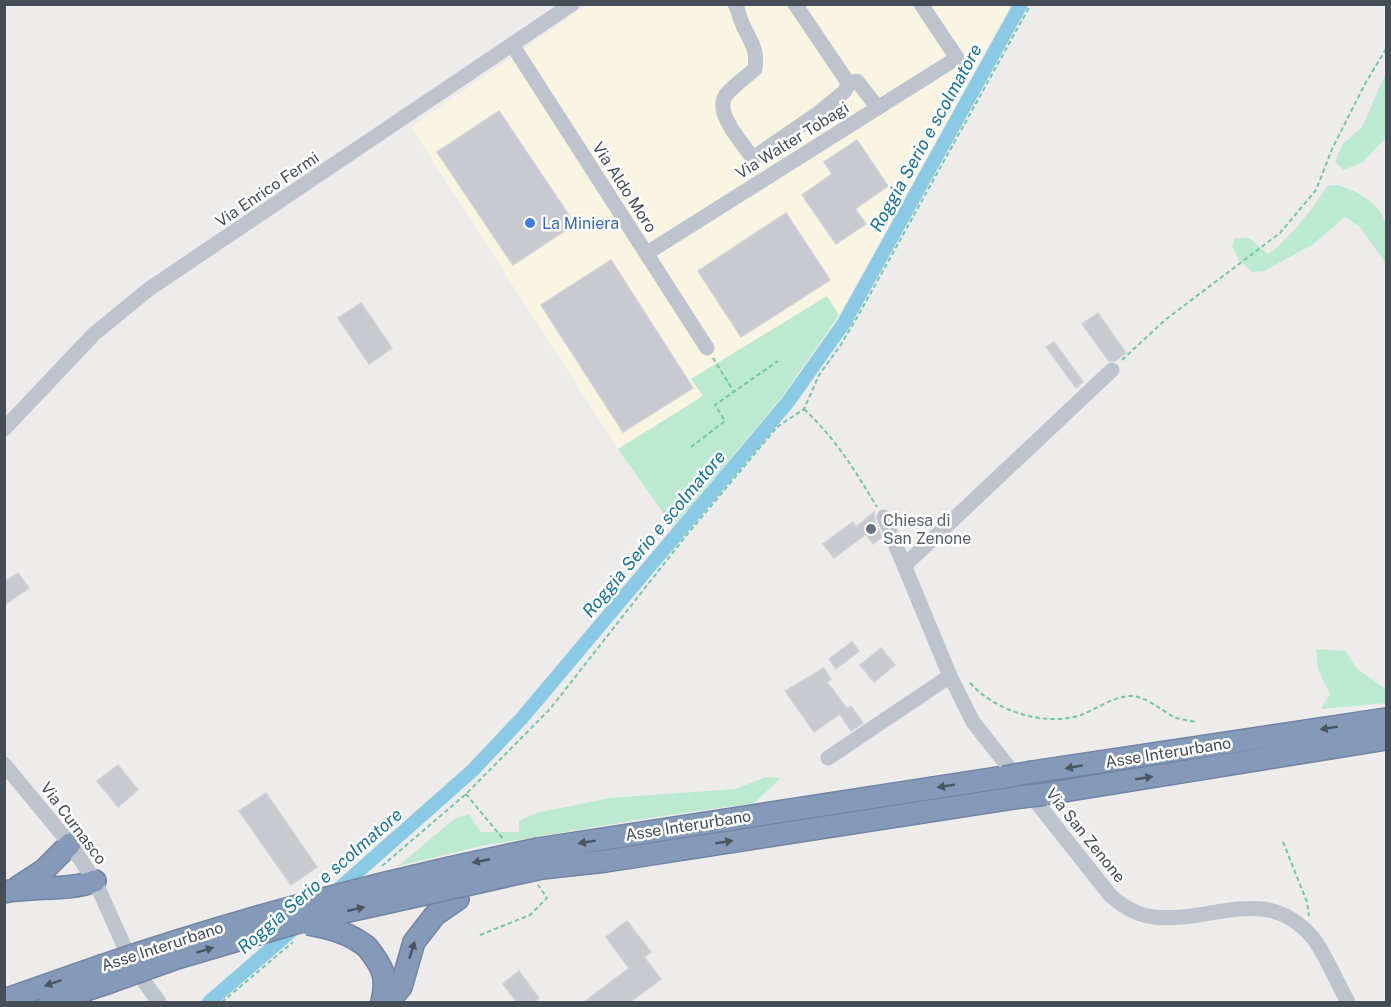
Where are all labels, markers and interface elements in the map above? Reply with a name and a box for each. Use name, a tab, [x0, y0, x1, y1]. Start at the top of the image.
water label: Roggia Serio e scolmatore	[865, 40, 986, 235]
street label: Via Walter Tobagi	[732, 98, 852, 183]
street label: Via Aldo Moro	[588, 139, 661, 236]
street label: Via Enrico Fermi	[212, 148, 323, 231]
place label: La Miniera	[542, 214, 619, 233]
marker: La Miniera	[523, 216, 537, 230]
water label: Roggia Serio e scolmatore	[578, 446, 730, 621]
place label: Chiesa di San Zenone	[883, 511, 971, 548]
marker: Chiesa di San Zenone	[864, 522, 878, 536]
one-way arrow	[1319, 723, 1338, 732]
street label: Asse Interurbano	[1104, 733, 1232, 772]
one-way arrow	[1064, 763, 1083, 772]
one-way arrow	[1135, 773, 1154, 782]
street label: Via Curnasco	[37, 778, 111, 868]
one-way arrow	[936, 781, 955, 790]
street label: Via San Zenone	[1042, 784, 1129, 886]
water label: Roggia Serio e scolmatore	[233, 803, 406, 958]
street label: Asse Interurbano	[624, 806, 752, 845]
one-way arrow	[577, 837, 596, 846]
one-way arrow	[715, 838, 734, 847]
one-way arrow	[471, 857, 490, 866]
one-way arrow	[347, 904, 366, 913]
street label: Asse Interurbano	[99, 918, 226, 975]
one-way arrow	[408, 941, 417, 959]
one-way arrow	[196, 945, 214, 954]
one-way arrow	[44, 979, 62, 989]

